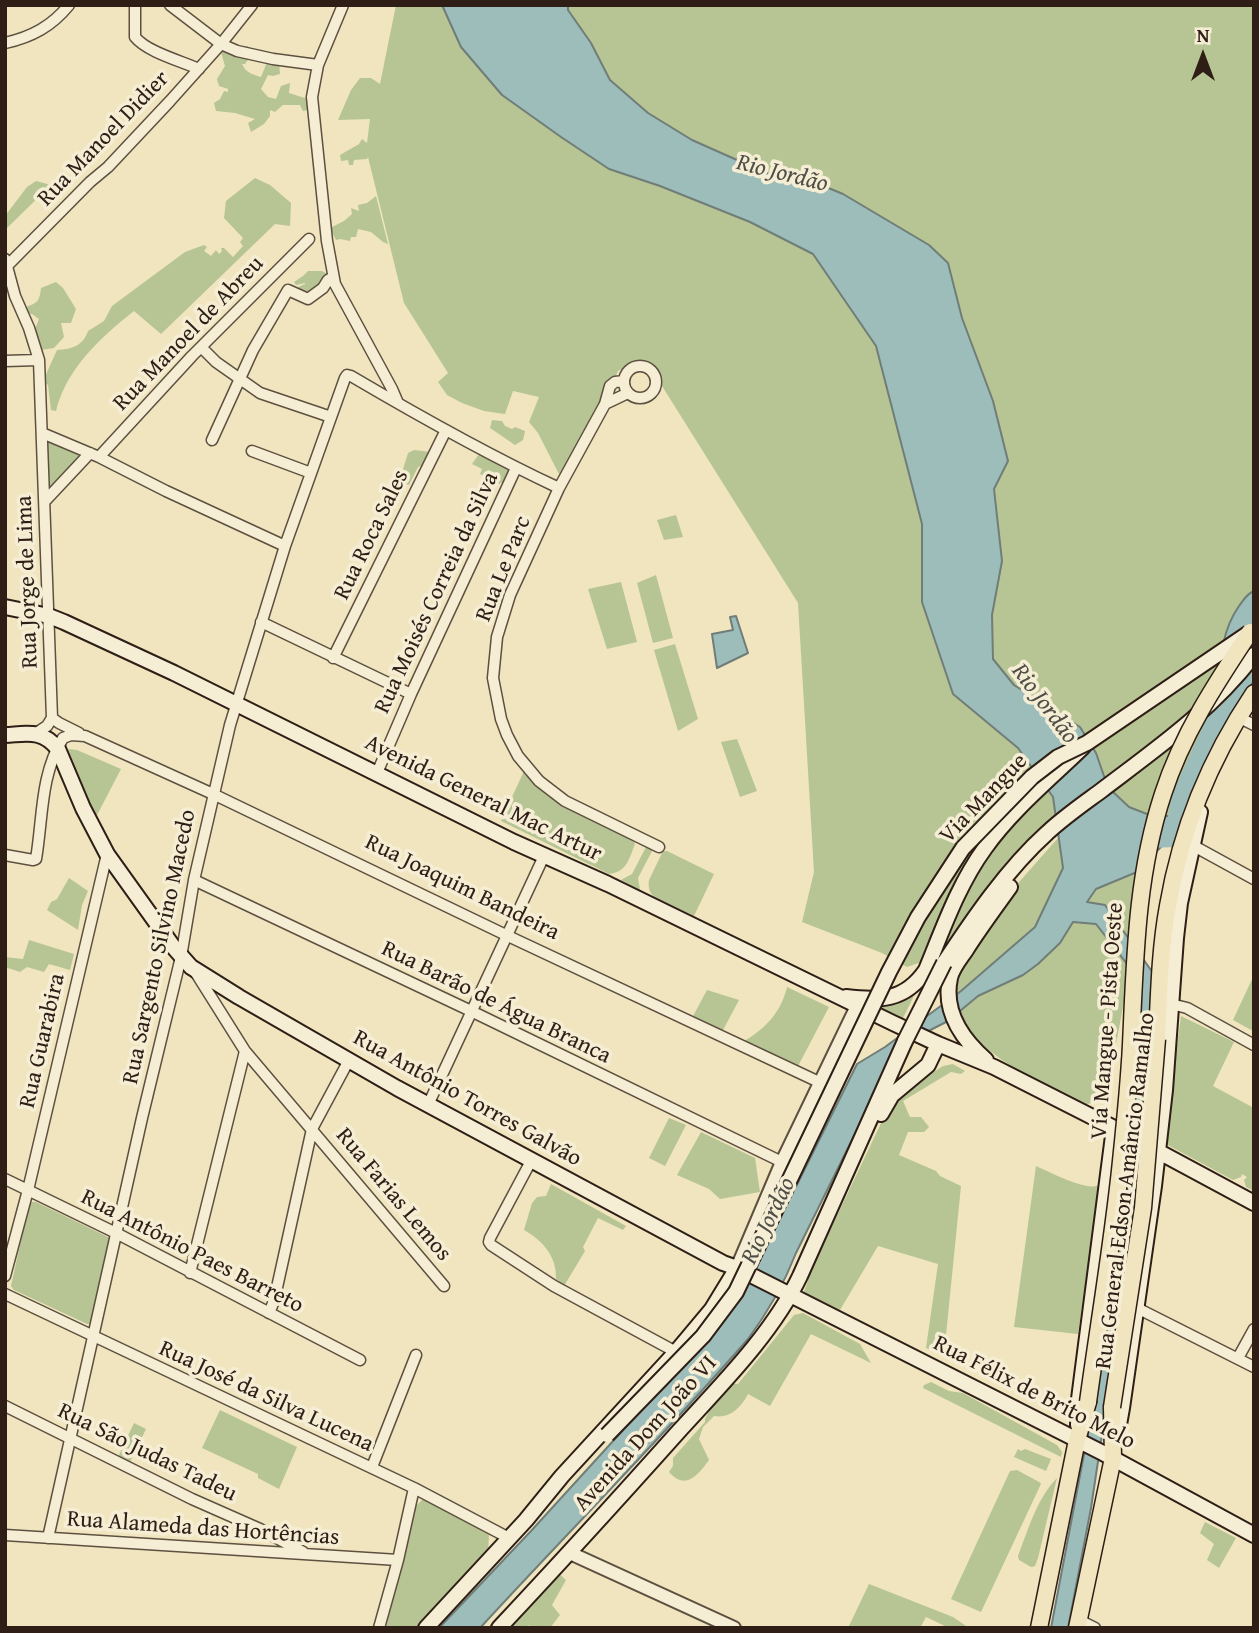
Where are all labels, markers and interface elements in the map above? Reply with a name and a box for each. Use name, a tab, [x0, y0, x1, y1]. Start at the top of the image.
north arrow	[1168, 21, 1238, 91]
text: N	[1197, 21, 1209, 49]
street label: Rua Manoel Didier	[32, 65, 176, 213]
water label: Rio Jordão	[733, 149, 831, 199]
street label: Rua Manoel de Abreu	[108, 251, 270, 417]
street label: Rua Roca Sales	[329, 465, 415, 605]
street label: Rua Moisés Correia da Silva	[369, 468, 505, 718]
street label: Rua Jorge de Lima	[11, 495, 45, 669]
street label: Rua Le Parc	[470, 512, 538, 626]
water label: Rio Jordão	[1005, 658, 1083, 750]
street label: Avenida General Mac Artur	[360, 730, 606, 868]
street label: Via Mangue	[934, 748, 1034, 850]
street label: Rua Sargento Silvino Macedo	[117, 807, 203, 1087]
street label: Rua Joaquim Bandeira	[360, 829, 564, 947]
street label: Via Mangue - Pista Oeste	[1086, 902, 1130, 1140]
street label: Rua Barão de Água Branca	[377, 935, 615, 1071]
street label: Rua Guarabira	[14, 971, 72, 1111]
street label: Rua General Edson Amâncio Ramalho	[1090, 1011, 1162, 1371]
street label: Rua Antônio Torres Galvão	[348, 1025, 586, 1173]
street label: Rua Farias Lemos	[329, 1123, 457, 1267]
water label: Rio Jordão	[736, 1173, 802, 1269]
street label: Rua Antônio Paes Barreto	[76, 1184, 308, 1320]
street label: Rua Félix de Brito Melo	[928, 1330, 1140, 1456]
street label: Rua José da Silva Lucena	[154, 1335, 378, 1459]
street label: Avenida Dom João VI	[569, 1350, 723, 1518]
street label: Rua São Judas Tadeu	[53, 1398, 241, 1508]
street label: Rua Alameda das Hortências	[66, 1506, 340, 1552]

